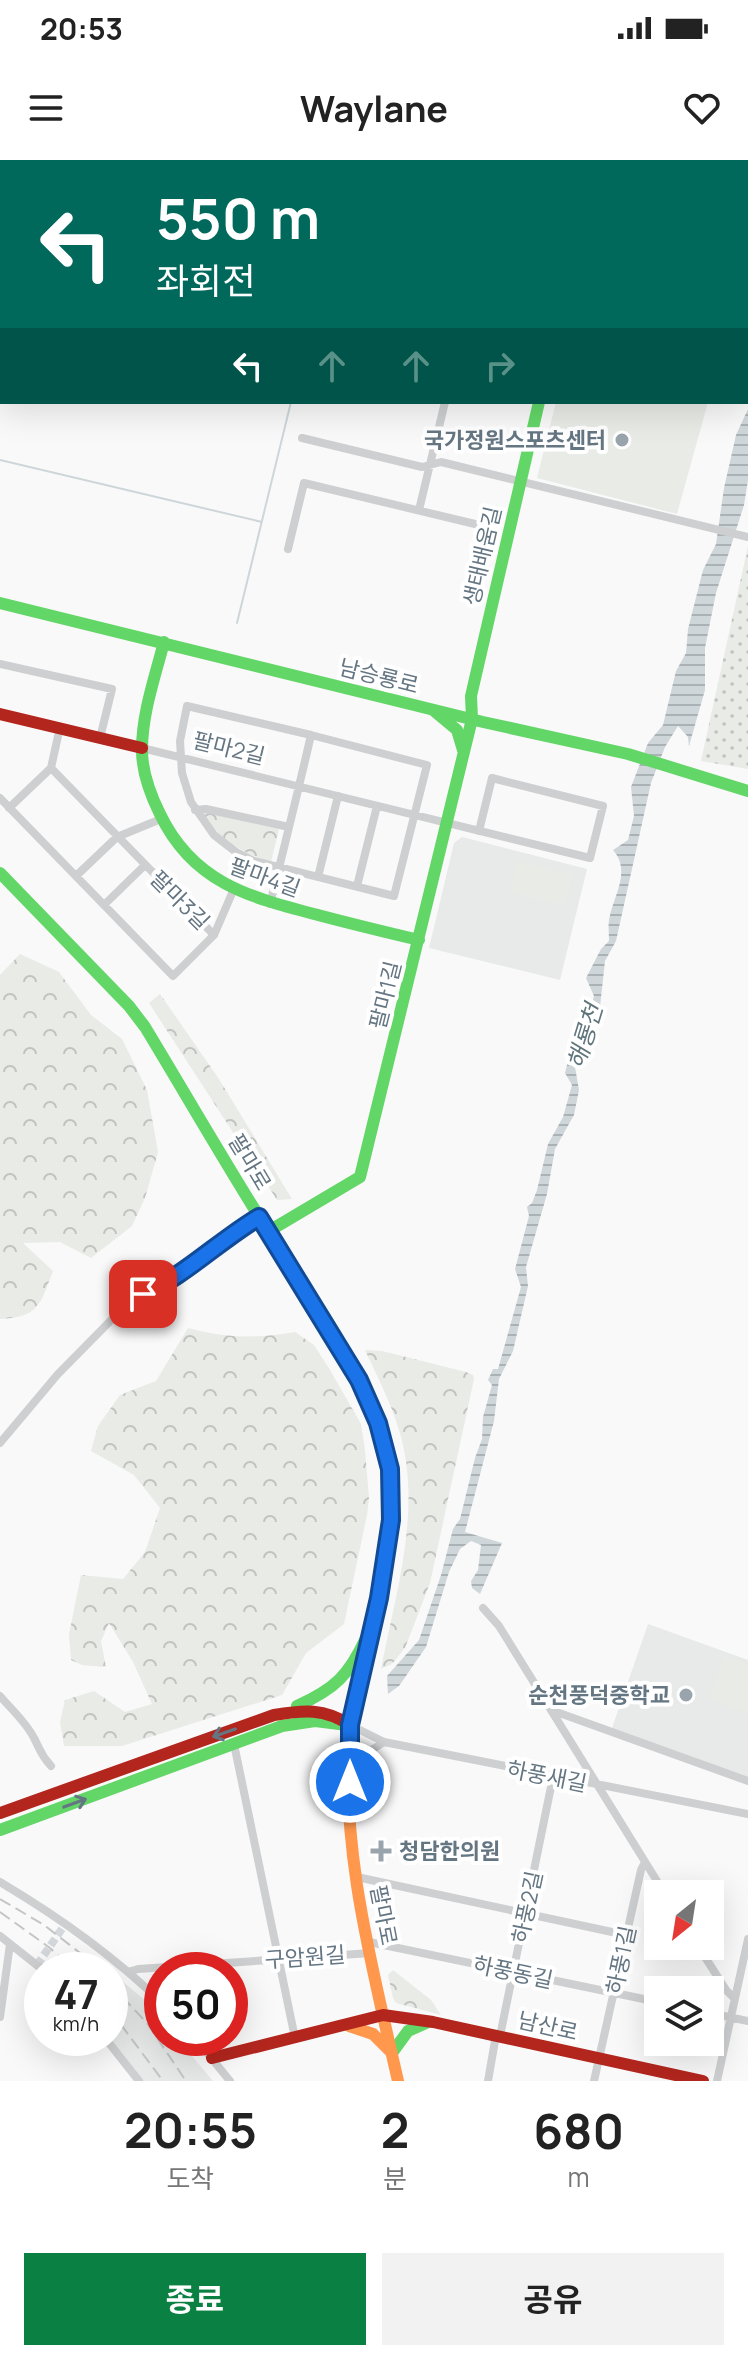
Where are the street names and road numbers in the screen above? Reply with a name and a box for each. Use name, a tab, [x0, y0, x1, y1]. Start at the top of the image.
street label: 생태배움길	[456, 503, 508, 609]
street label: 남승룡로	[336, 652, 422, 700]
street label: 팔마2길	[190, 725, 268, 771]
street label: 팔마4길	[225, 850, 305, 904]
street label: 팔마3길	[144, 864, 216, 936]
street label: 팔마1길	[362, 958, 408, 1032]
street label: 팔마로	[222, 1128, 278, 1196]
street label: 하풍새길	[504, 1754, 590, 1798]
street label: 하풍2길	[505, 1868, 549, 1946]
street label: 팔마로	[363, 1882, 405, 1948]
street label: 하풍1길	[599, 1923, 643, 1997]
street label: 구암원길	[264, 1939, 346, 1975]
street label: 하풍동길	[470, 1949, 556, 1995]
street label: 남산로	[515, 2005, 581, 2047]

